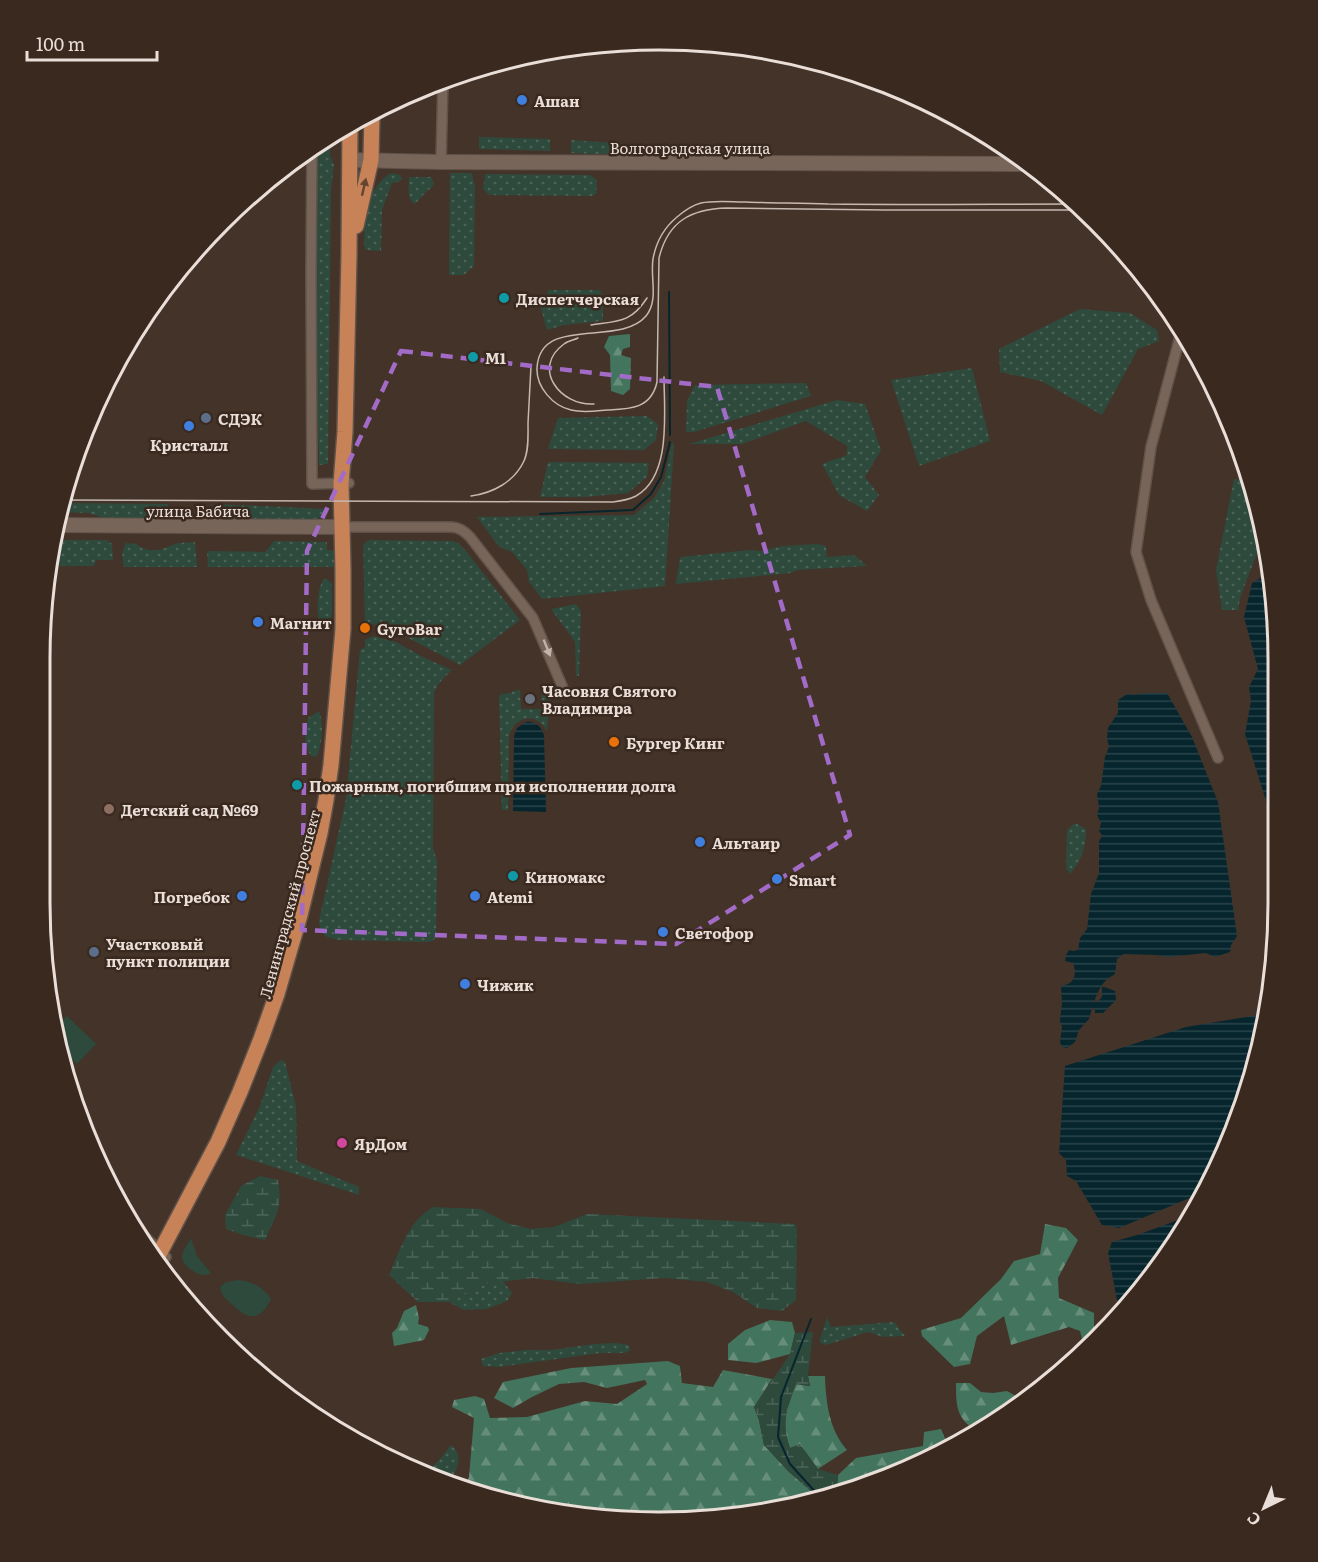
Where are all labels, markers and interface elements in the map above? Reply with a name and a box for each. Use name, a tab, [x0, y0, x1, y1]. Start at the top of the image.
scale bar	[27, 24, 158, 62]
text: 100 m	[36, 30, 85, 57]
place label: Ашан	[534, 89, 580, 112]
marker: Ашан	[515, 93, 529, 107]
street label: Волгоградская улица	[610, 136, 771, 159]
one-way arrow	[360, 178, 370, 196]
place label: Диспетчерская	[516, 287, 639, 310]
marker: Диспетчерская	[497, 291, 511, 305]
place label: М1	[485, 346, 506, 369]
marker: М1	[466, 350, 480, 364]
place label: СДЭК	[218, 407, 263, 430]
marker: СДЭК	[199, 411, 213, 425]
marker: Кристалл	[182, 419, 196, 433]
place label: Кристалл	[150, 433, 228, 456]
street label: улица Бабича	[146, 499, 251, 522]
place label: Магнит	[270, 611, 332, 634]
marker: Магнит	[251, 615, 265, 629]
place label: GyroBar	[377, 617, 442, 640]
marker: GyroBar	[358, 621, 372, 635]
one-way arrow	[542, 640, 552, 658]
place label: Часовня Святого Владимира	[542, 679, 677, 719]
marker: Часовня Святого Владимира	[523, 692, 537, 706]
place label: Бургер Кинг	[626, 731, 725, 754]
marker: Бургер Кинг	[607, 735, 621, 749]
place label: Пожарным, погибшим при исполнении долга	[309, 774, 676, 797]
marker: Пожарным, погибшим при исполнении долга	[290, 778, 304, 792]
place label: Детский сад №69	[121, 798, 259, 821]
marker: Детский сад №69	[102, 802, 116, 816]
street label: Ленинградский проспект	[253, 807, 325, 1001]
place label: Альтаир	[712, 831, 780, 854]
marker: Альтаир	[693, 835, 707, 849]
place label: Киномакс	[525, 865, 605, 888]
place label: Smart	[789, 868, 837, 891]
marker: Киномакс	[506, 869, 520, 883]
marker: Smart	[770, 872, 784, 886]
place label: Погребок	[153, 885, 230, 908]
place label: Atemi	[487, 885, 534, 908]
marker: Погребок	[235, 889, 249, 903]
marker: Atemi	[468, 889, 482, 903]
place label: Светофор	[675, 921, 754, 944]
marker: Светофор	[656, 925, 670, 939]
place label: Участковый пункт полиции	[106, 932, 230, 972]
marker: Участковый пункт полиции	[87, 945, 101, 959]
place label: Чижик	[477, 973, 534, 996]
marker: Чижик	[458, 977, 472, 991]
place label: ЯрДом	[354, 1132, 408, 1155]
marker: ЯрДом	[335, 1136, 349, 1150]
north arrow	[1234, 1478, 1294, 1538]
text: С	[1241, 1507, 1265, 1532]

